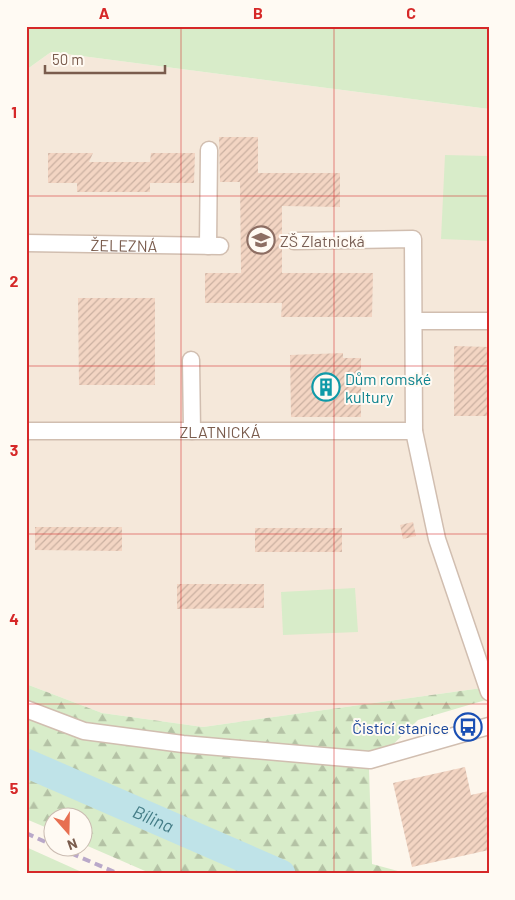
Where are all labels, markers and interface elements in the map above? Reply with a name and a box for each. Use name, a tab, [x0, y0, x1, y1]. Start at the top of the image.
text: A	[99, 3, 110, 22]
text: B	[253, 3, 263, 22]
text: C	[406, 3, 416, 22]
scale bar	[45, 42, 165, 74]
text: 50 m	[52, 50, 84, 68]
text: 1	[11, 102, 17, 121]
school or university icon: ZŠ Zlatnická	[246, 225, 276, 255]
place label: ZŠ Zlatnická	[280, 231, 365, 250]
street label: ŽELEZNÁ	[91, 235, 158, 255]
text: 2	[10, 271, 19, 290]
place label: Dům romské kultury	[345, 369, 431, 406]
building icon: Dům romské kultury	[311, 372, 341, 402]
street label: ZLATNICKÁ	[180, 422, 261, 441]
text: 3	[10, 440, 18, 459]
text: 4	[9, 609, 19, 628]
bus stop icon: Čistící stanice	[453, 712, 483, 742]
place label: Čistící stanice	[352, 718, 449, 737]
text: 5	[10, 778, 19, 797]
water label: Bílina	[130, 800, 177, 837]
north arrow	[42, 808, 92, 858]
text: N	[65, 835, 80, 854]

